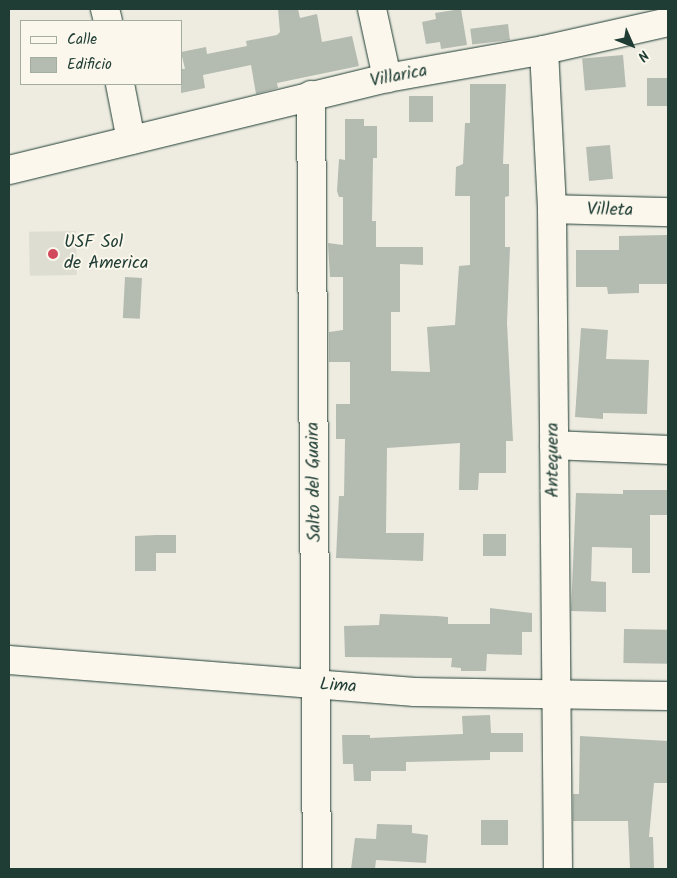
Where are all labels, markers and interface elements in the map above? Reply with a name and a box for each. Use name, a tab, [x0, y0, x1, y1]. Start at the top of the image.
legend	[20, 20, 182, 85]
north arrow	[607, 20, 657, 70]
text: Calle	[67, 28, 97, 52]
text: N	[632, 45, 654, 66]
text: Edificio	[67, 53, 112, 77]
street label: Villarica	[369, 61, 429, 93]
street label: Villeta	[587, 200, 633, 222]
place label: USF Sol de America	[64, 233, 148, 276]
marker: USF Sol de America	[46, 247, 60, 261]
street label: Salto del Guaira	[303, 422, 327, 542]
street label: Antequera	[543, 422, 565, 498]
street label: Lima	[319, 675, 357, 699]

